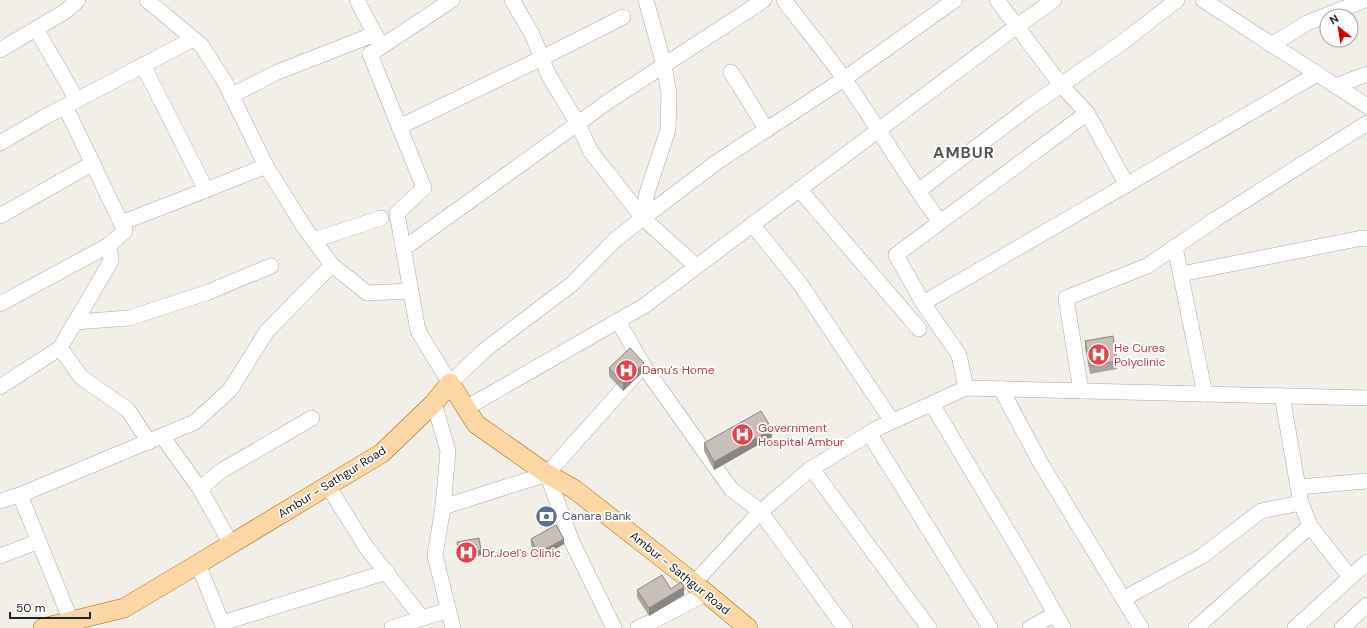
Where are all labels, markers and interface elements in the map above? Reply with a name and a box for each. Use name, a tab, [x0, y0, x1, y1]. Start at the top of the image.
north arrow	[1319, 8, 1359, 48]
text: N	[1327, 11, 1341, 27]
district label: AMBUR	[933, 142, 995, 163]
place label: He Cures Polyclinic	[1114, 340, 1166, 370]
hospital icon: He Cures Polyclinic	[1086, 342, 1112, 368]
hospital icon: Danu's Home	[613, 357, 639, 383]
place label: Danu's Home	[642, 362, 715, 378]
place label: Government Hospital Ambur	[758, 420, 845, 450]
hospital icon: Government Hospital Ambur	[729, 422, 755, 448]
street label: Ambur - Sathgur Road	[275, 442, 389, 522]
bank icon: Canara Bank	[534, 503, 560, 529]
place label: Canara Bank	[562, 508, 631, 524]
street label: Ambur - Sathgur Road	[627, 528, 733, 618]
hospital icon: Dr.Joel's Clinic	[453, 540, 479, 566]
place label: Dr.Joel's Clinic	[482, 545, 561, 561]
scale bar	[10, 594, 90, 620]
text: 50 m	[16, 600, 45, 616]

